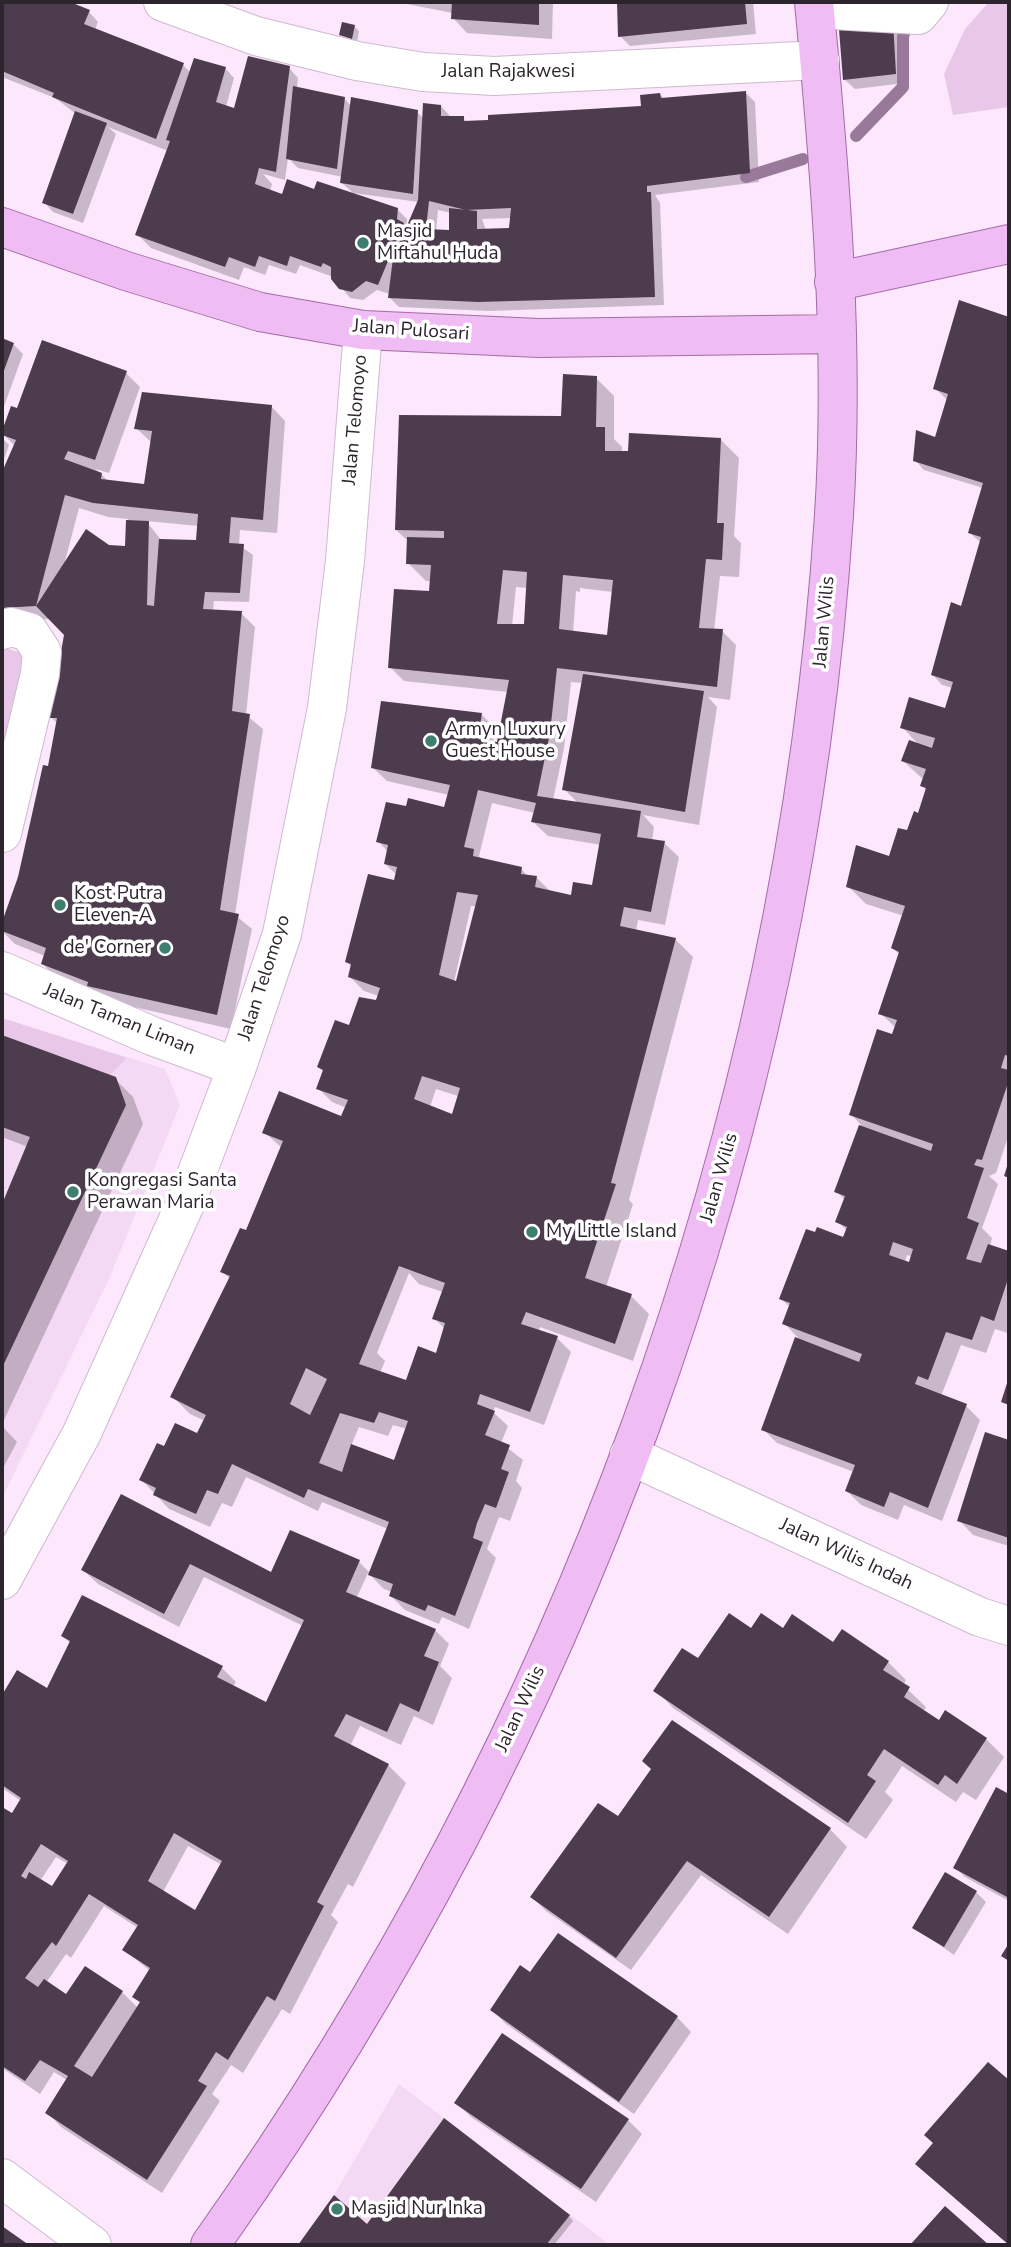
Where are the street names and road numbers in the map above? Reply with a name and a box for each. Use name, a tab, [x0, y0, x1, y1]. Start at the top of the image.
street label: Jalan Rajakwesi	[441, 61, 575, 83]
street label: Jalan Pulosari	[352, 316, 470, 346]
street label: Jalan Telomoyo	[339, 354, 373, 486]
street label: Jalan Wilis	[810, 575, 840, 669]
street label: Jalan Telomoyo	[234, 912, 296, 1044]
street label: Jalan Taman Liman	[40, 979, 198, 1061]
street label: Jalan Wilis	[696, 1131, 744, 1225]
street label: Jalan Wilis Indah	[776, 1514, 916, 1596]
street label: Jalan Wilis	[491, 1662, 551, 1756]

